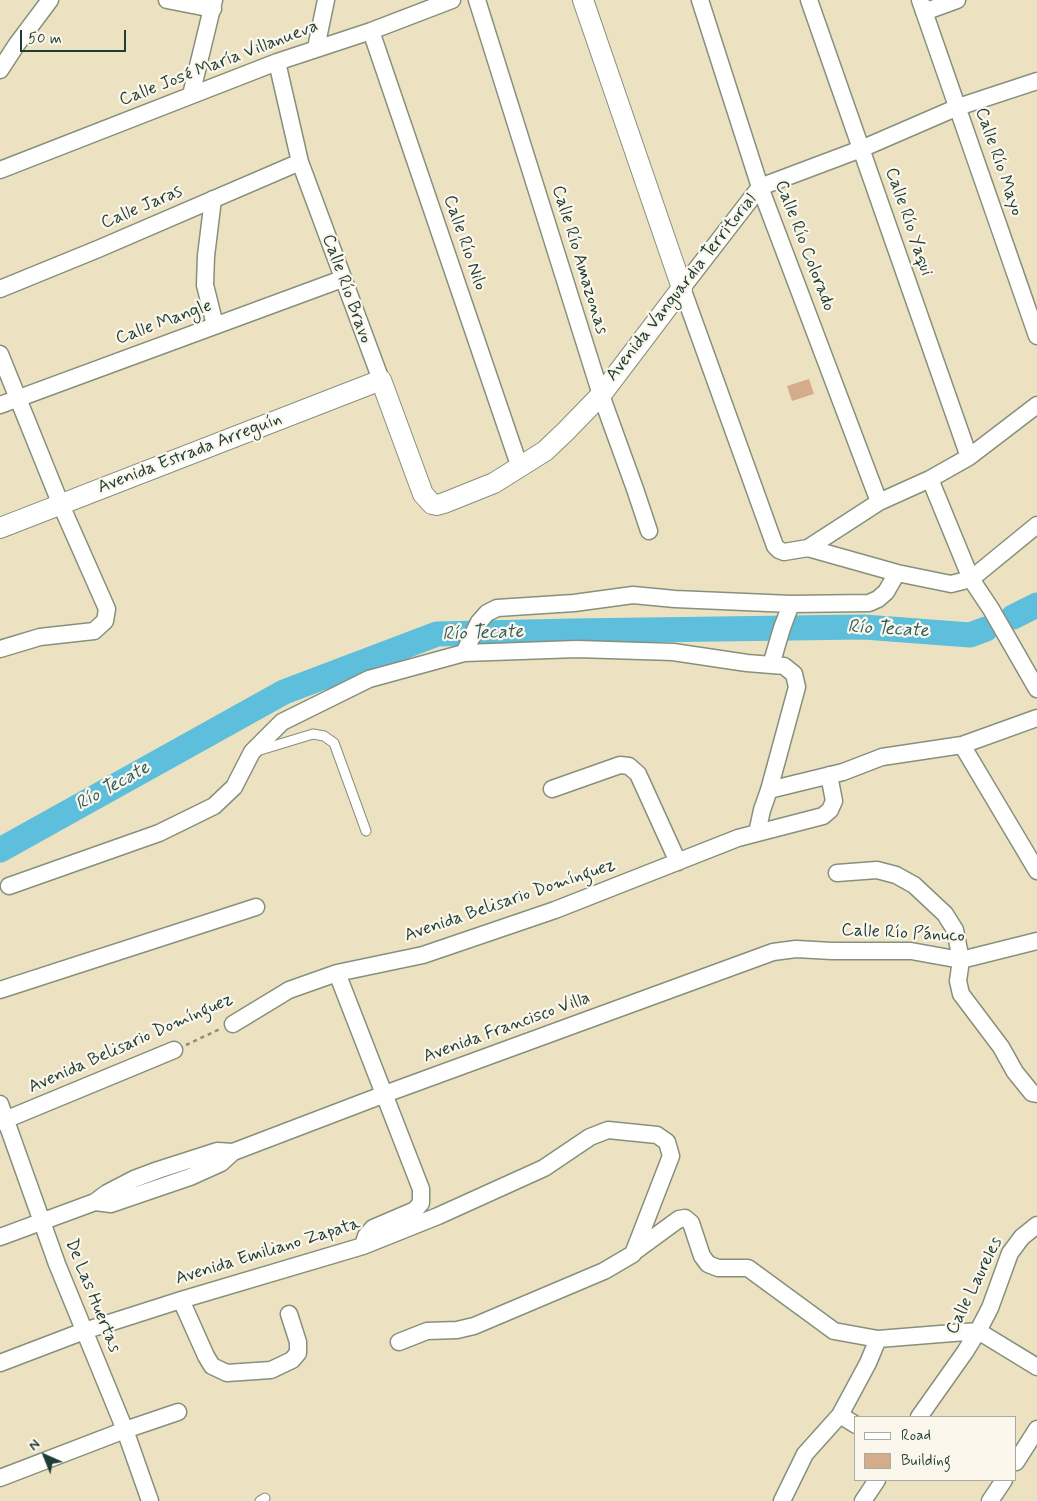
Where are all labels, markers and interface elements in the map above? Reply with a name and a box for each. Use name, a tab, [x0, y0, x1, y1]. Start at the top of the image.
street label: Calle José María Villanueva	[117, 16, 321, 112]
scale bar	[22, 20, 129, 52]
text: 50 m	[28, 29, 62, 49]
street label: Calle Río Mayo	[969, 105, 1027, 219]
street label: Calle Río Yaqui	[879, 165, 937, 279]
street label: Calle Río Colorado	[769, 178, 839, 314]
street label: Calle Jaras	[98, 181, 186, 235]
street label: Calle Río Amazonas	[546, 183, 612, 337]
street label: Avenida Vanguardia Territorial	[602, 190, 762, 386]
street label: Calle Río Nilo	[438, 193, 490, 293]
street label: Calle Río Bravo	[316, 232, 376, 346]
street label: Calle Mangle	[113, 296, 215, 350]
street label: Avenida Estrada Arreguín	[95, 409, 285, 499]
water label: Río Tecate	[847, 616, 929, 644]
water label: Río Tecate	[442, 621, 524, 647]
water label: Río Tecate	[72, 757, 154, 817]
street label: Avenida Belisario Domínguez	[402, 855, 618, 947]
street label: Calle Río Pánuco	[841, 920, 965, 948]
street label: Avenida Francisco Villa	[421, 988, 593, 1068]
street label: Avenida Belisario Domínguez	[25, 989, 237, 1099]
street label: Avenida Emiliano Zapata	[173, 1214, 363, 1290]
street label: Calle Laureles	[942, 1234, 1008, 1338]
street label: De Las Huertas	[59, 1236, 125, 1356]
legend	[854, 1416, 1017, 1481]
text: Road	[901, 1426, 931, 1446]
north arrow	[20, 1431, 70, 1481]
text: N	[25, 1436, 44, 1455]
text: Building	[901, 1451, 951, 1471]

